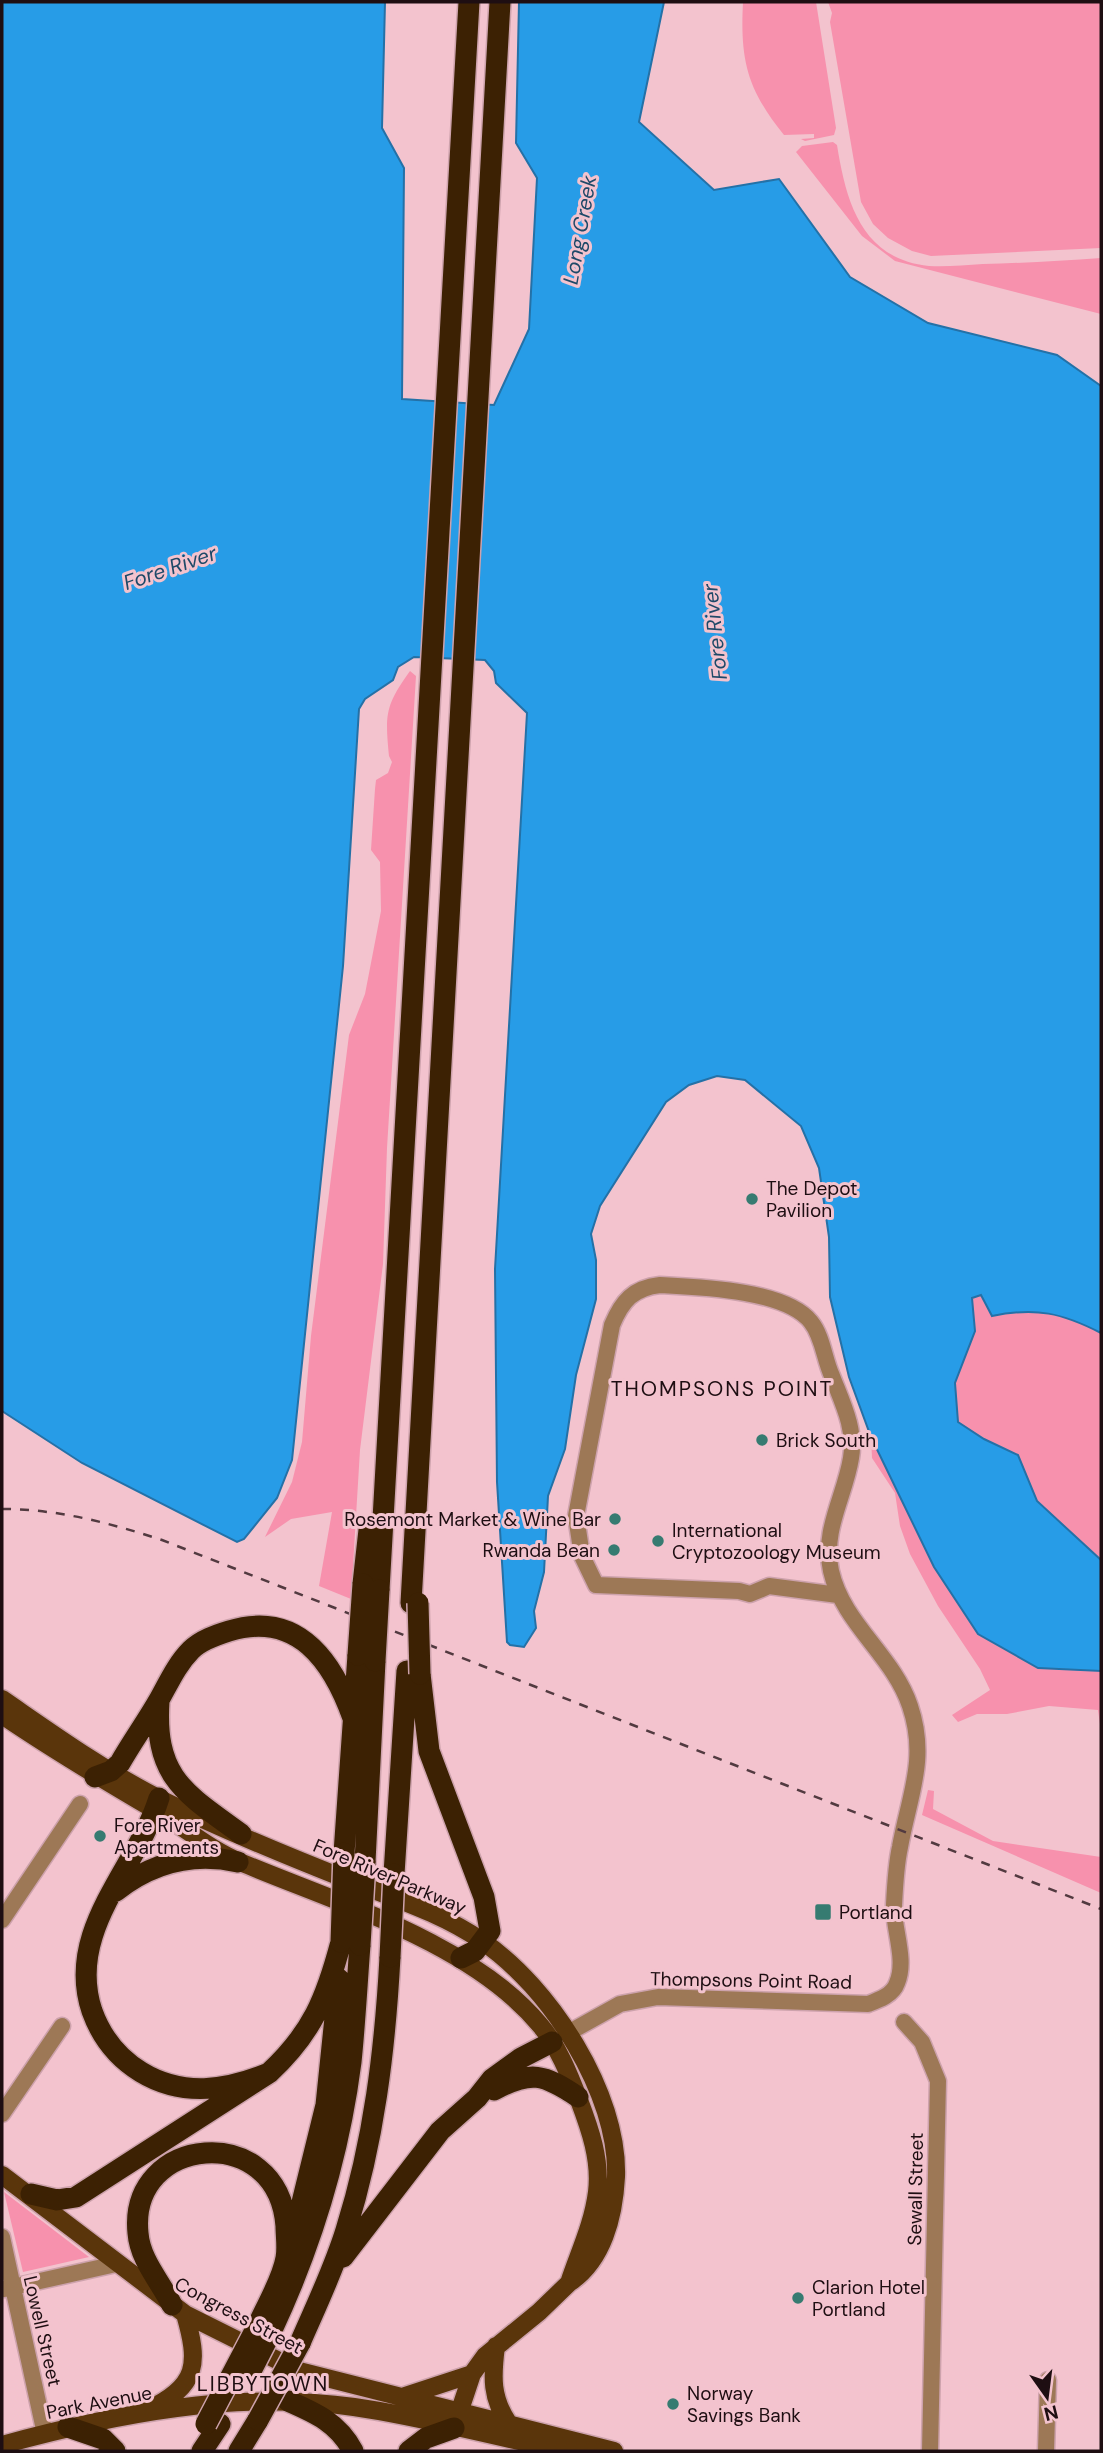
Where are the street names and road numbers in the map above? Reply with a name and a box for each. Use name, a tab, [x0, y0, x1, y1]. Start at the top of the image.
street label: Fore River Parkway	[309, 1833, 471, 1920]
street label: Thompsons Point Road	[650, 1966, 852, 1995]
street label: Sewall Street	[902, 2132, 929, 2246]
street label: Congress Street	[170, 2271, 307, 2360]
street label: Lowell Street	[18, 2273, 67, 2389]
street label: Park Avenue	[44, 2380, 154, 2425]

